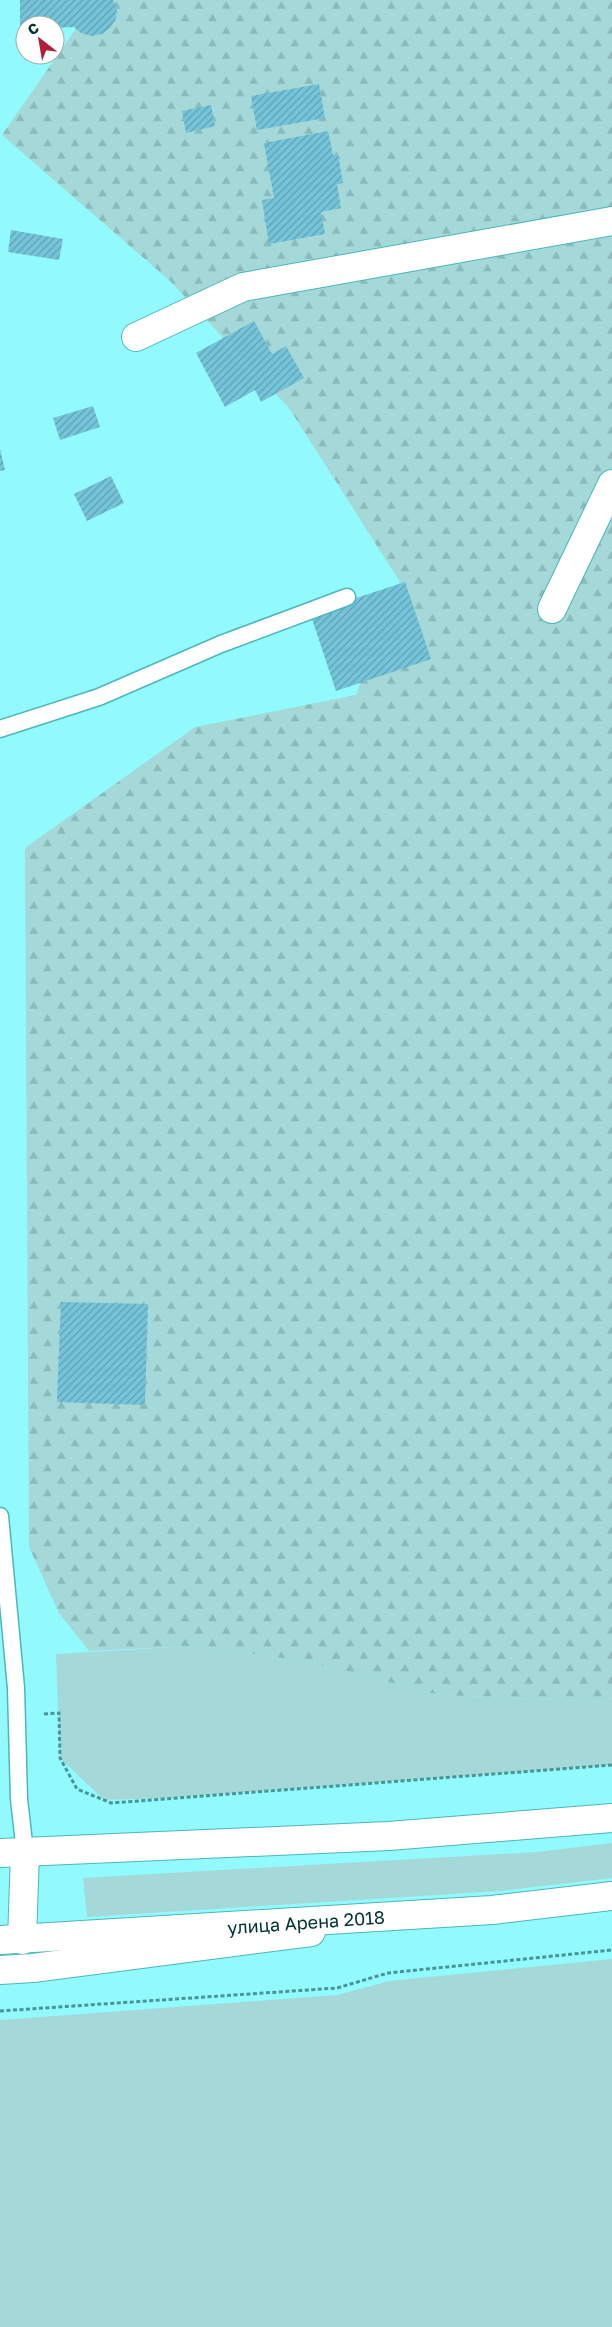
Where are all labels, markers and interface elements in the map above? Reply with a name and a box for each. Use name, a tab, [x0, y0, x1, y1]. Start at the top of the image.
north arrow	[15, 15, 65, 65]
text: С	[24, 19, 42, 38]
street label: улица Арена 2018	[227, 1906, 385, 1938]

